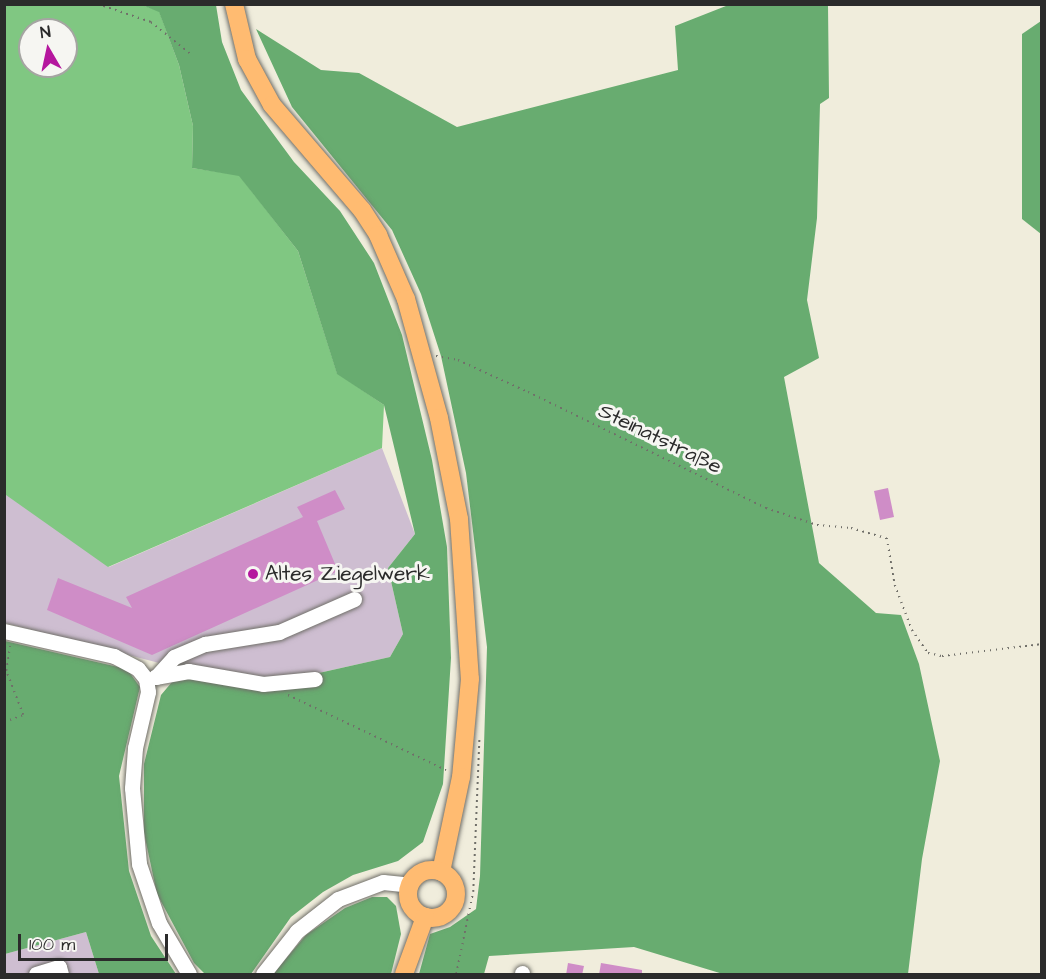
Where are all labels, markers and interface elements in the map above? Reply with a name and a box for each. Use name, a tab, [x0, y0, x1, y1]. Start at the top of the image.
north arrow	[18, 18, 78, 78]
text: N	[39, 21, 52, 44]
street label: Steinatstraße	[594, 398, 726, 480]
place label: Altes Ziegelwerk	[265, 561, 430, 587]
marker: Altes Ziegelwerk	[246, 567, 260, 581]
scale bar	[21, 922, 171, 960]
text: 100 m	[29, 932, 75, 957]

